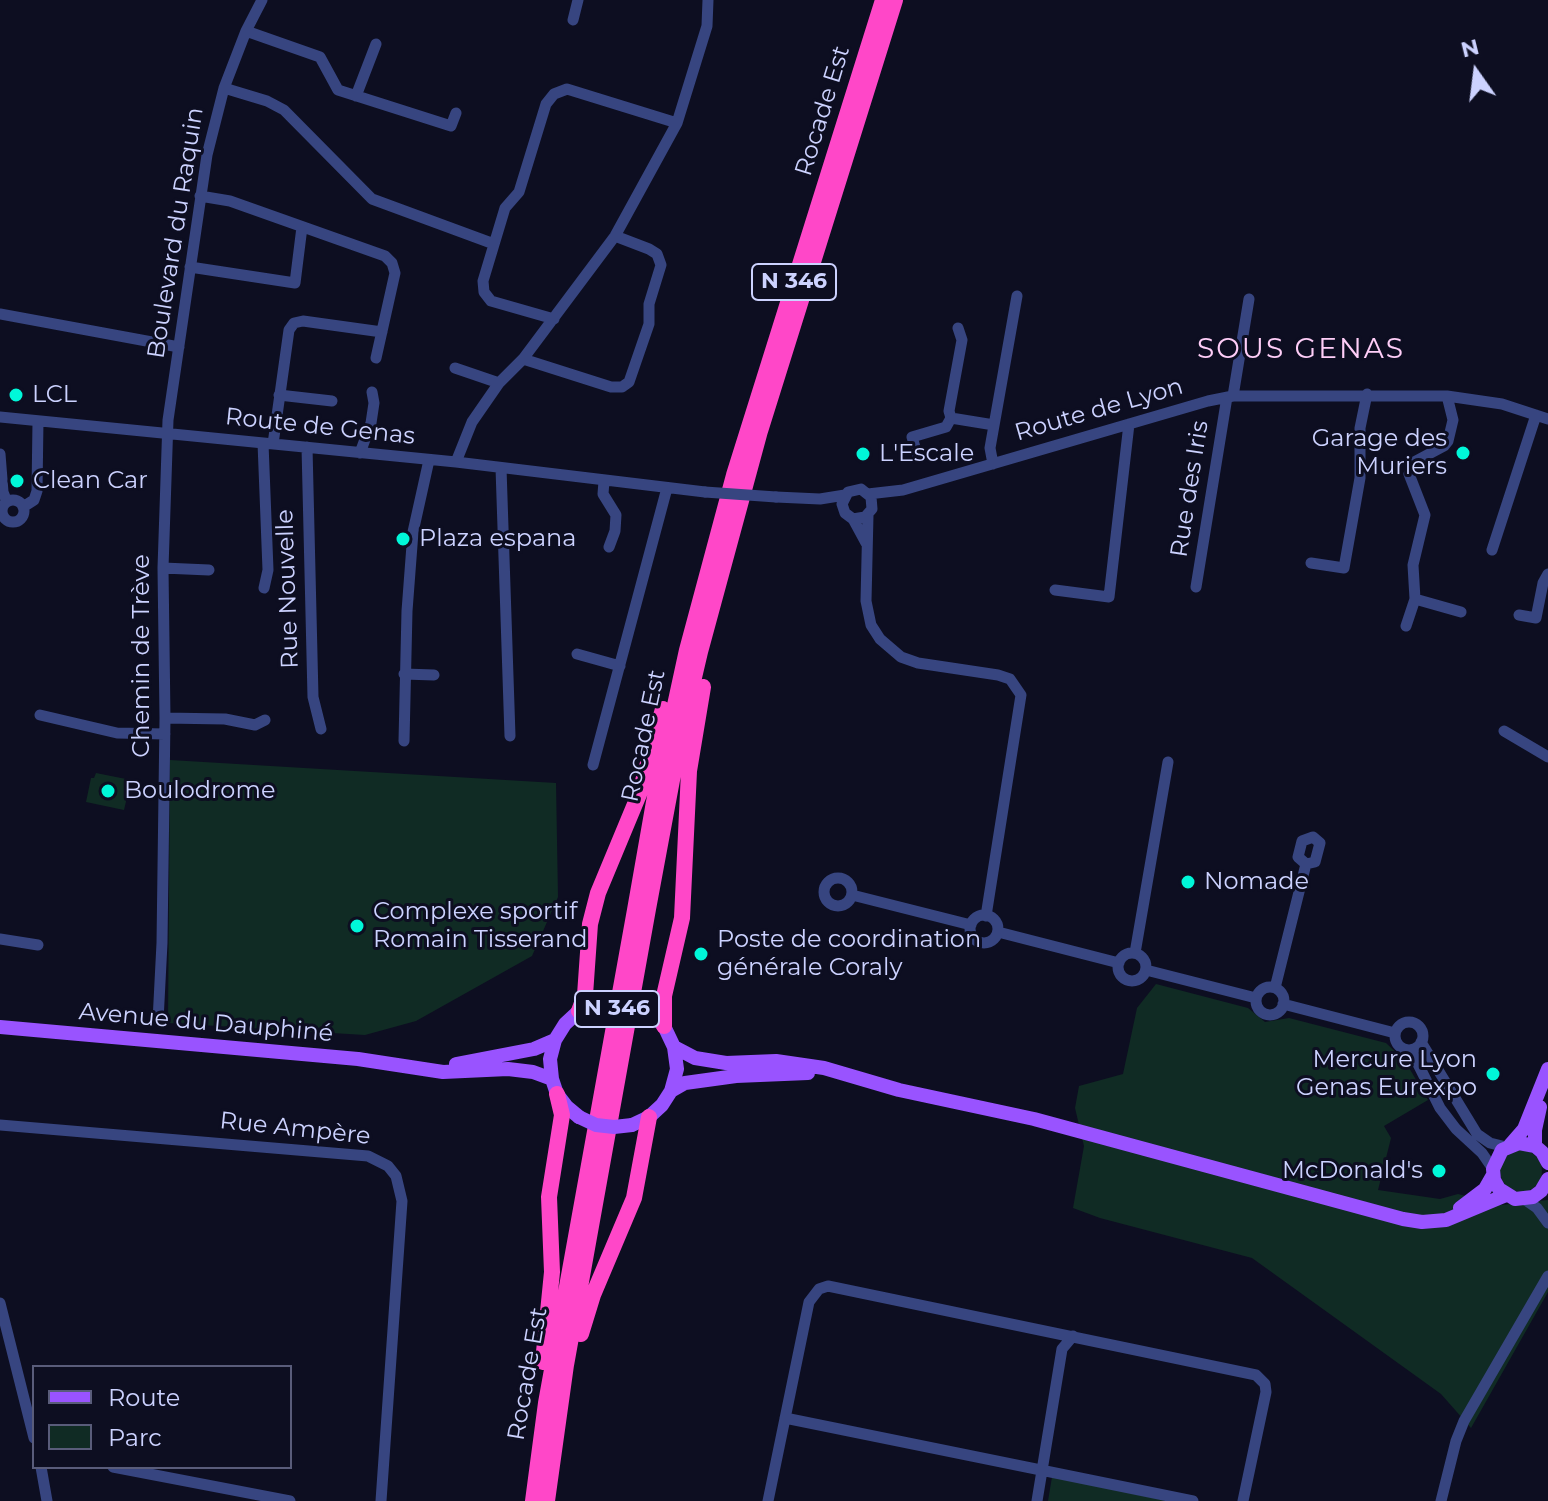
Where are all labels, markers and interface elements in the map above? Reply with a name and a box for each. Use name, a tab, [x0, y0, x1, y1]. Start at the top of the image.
north arrow	[1436, 32, 1516, 112]
text: N	[1458, 33, 1482, 63]
street label: Rocade Est	[790, 43, 856, 179]
street label: Boulevard du Raquin	[142, 105, 210, 361]
road number: N 346	[752, 264, 836, 300]
district label: SOUS GENAS	[1197, 333, 1405, 367]
street label: Route de Lyon	[1012, 372, 1186, 448]
place label: LCL	[32, 381, 77, 409]
marker: LCL	[7, 386, 25, 404]
street label: Route de Genas	[224, 403, 416, 451]
street label: Rue des Iris	[1165, 419, 1215, 559]
place label: Garage des Muriers	[1312, 425, 1447, 481]
place label: L'Escale	[879, 440, 974, 468]
marker: Garage des Muriers	[1454, 444, 1472, 462]
marker: L'Escale	[854, 445, 872, 463]
place label: Clean Car	[33, 467, 148, 495]
marker: Clean Car	[8, 472, 26, 490]
street label: Rue Nouvelle	[271, 509, 305, 669]
place label: Plaza espana	[419, 525, 577, 553]
marker: Plaza espana	[394, 530, 412, 548]
street label: Chemin de Trève	[128, 554, 156, 758]
street label: Rocade Est	[616, 667, 672, 805]
place label: Boulodrome	[124, 777, 275, 805]
marker: Boulodrome	[99, 782, 117, 800]
place label: Nomade	[1204, 868, 1309, 896]
marker: Nomade	[1179, 873, 1197, 891]
place label: Complexe sportif Romain Tisserand	[373, 898, 587, 954]
marker: Complexe sportif Romain Tisserand	[348, 917, 366, 935]
place label: Poste de coordination générale Coraly	[717, 926, 981, 982]
marker: Poste de coordination générale Coraly	[692, 945, 710, 963]
road number: N 346	[575, 991, 659, 1027]
street label: Avenue du Dauphiné	[78, 998, 334, 1048]
place label: Mercure Lyon Genas Eurexpo	[1296, 1046, 1477, 1102]
marker: Mercure Lyon Genas Eurexpo	[1484, 1065, 1502, 1083]
street label: Rue Ampère	[218, 1107, 372, 1151]
place label: McDonald's	[1282, 1157, 1423, 1185]
marker: McDonald's	[1430, 1162, 1448, 1180]
street label: Rocade Est	[502, 1305, 554, 1443]
legend	[32, 1365, 292, 1469]
text: Route	[108, 1383, 180, 1412]
text: Parc	[108, 1423, 162, 1452]

